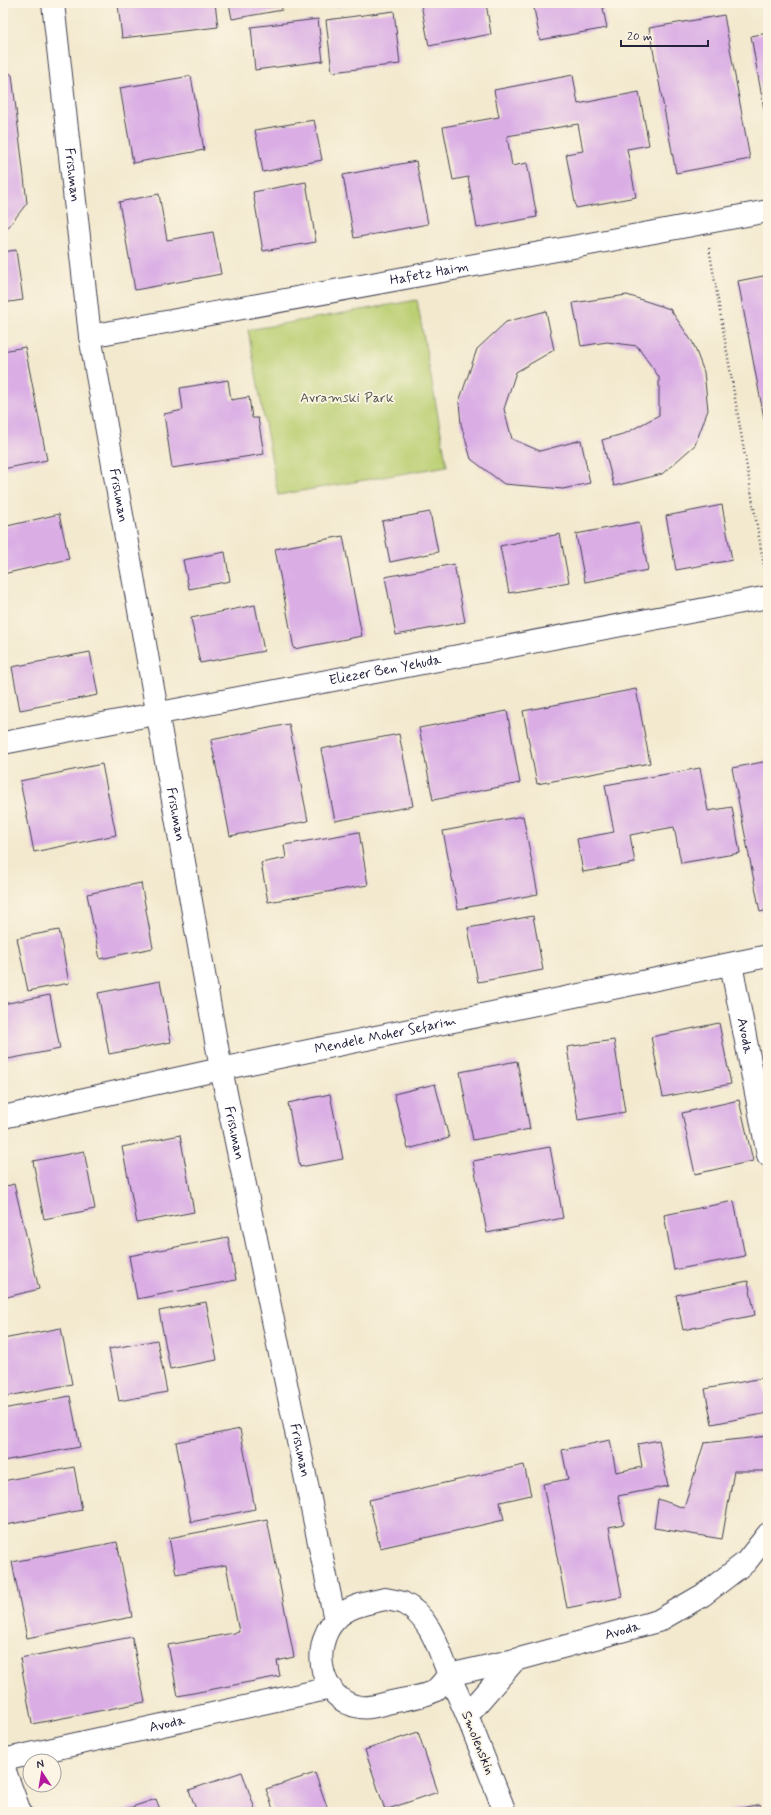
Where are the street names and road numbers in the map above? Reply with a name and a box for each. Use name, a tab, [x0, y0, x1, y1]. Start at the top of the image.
street label: Frishman	[60, 147, 84, 203]
street label: Hafetz Haim	[389, 257, 470, 290]
street label: Frishman	[105, 467, 132, 524]
street label: Eliezer Ben Yehuda	[328, 650, 443, 690]
street label: Frishman	[162, 786, 189, 843]
street label: Mendele Moher Sefarim	[313, 1012, 458, 1058]
street label: Avoda	[733, 1016, 757, 1056]
street label: Frishman	[220, 1105, 249, 1161]
street label: Frishman	[286, 1422, 314, 1479]
street label: Avoda	[603, 1617, 643, 1644]
street label: Smolenskin	[457, 1708, 499, 1778]
street label: Avoda	[147, 1711, 187, 1737]

